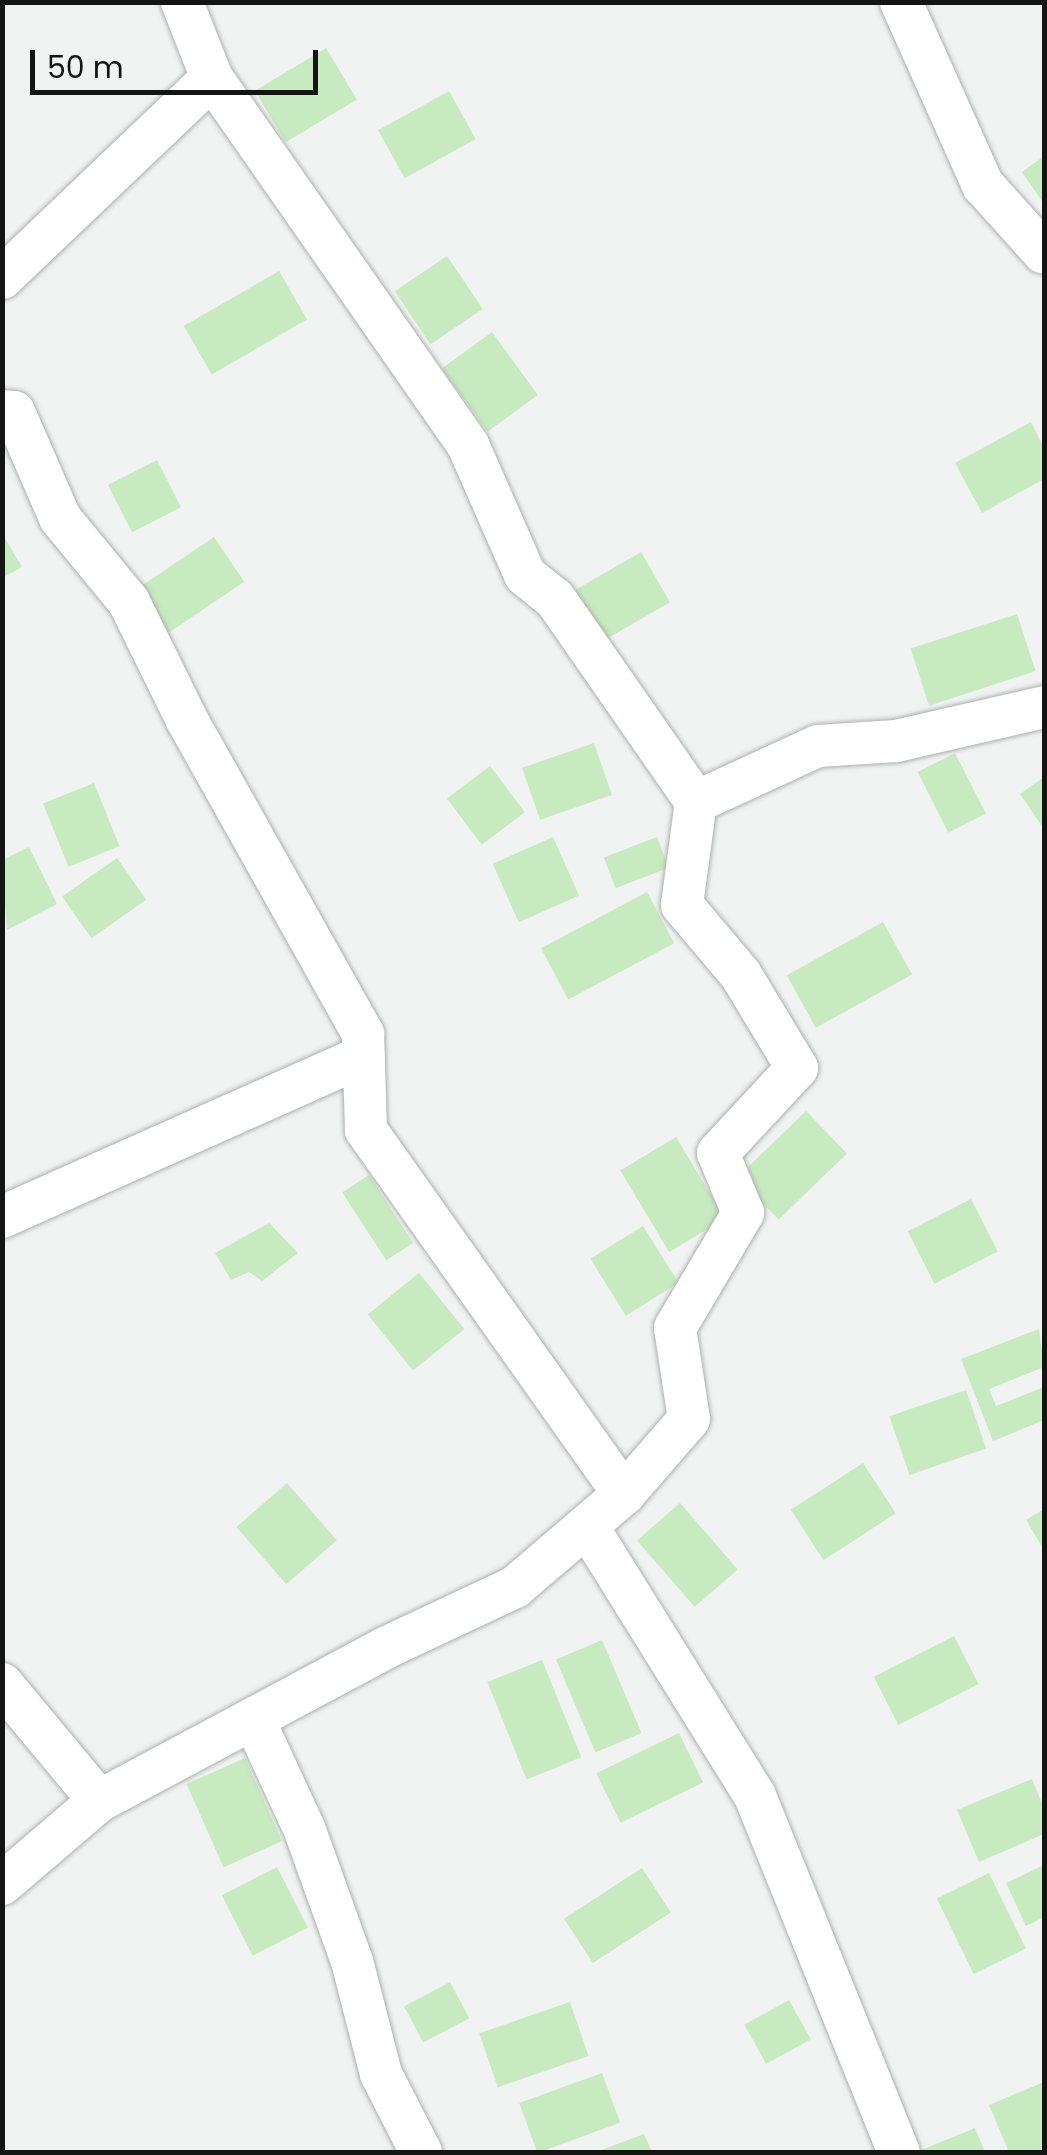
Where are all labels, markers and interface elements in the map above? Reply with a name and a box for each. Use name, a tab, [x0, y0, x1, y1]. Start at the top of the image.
scale bar	[35, 30, 322, 92]
text: 50 m	[47, 46, 124, 89]

